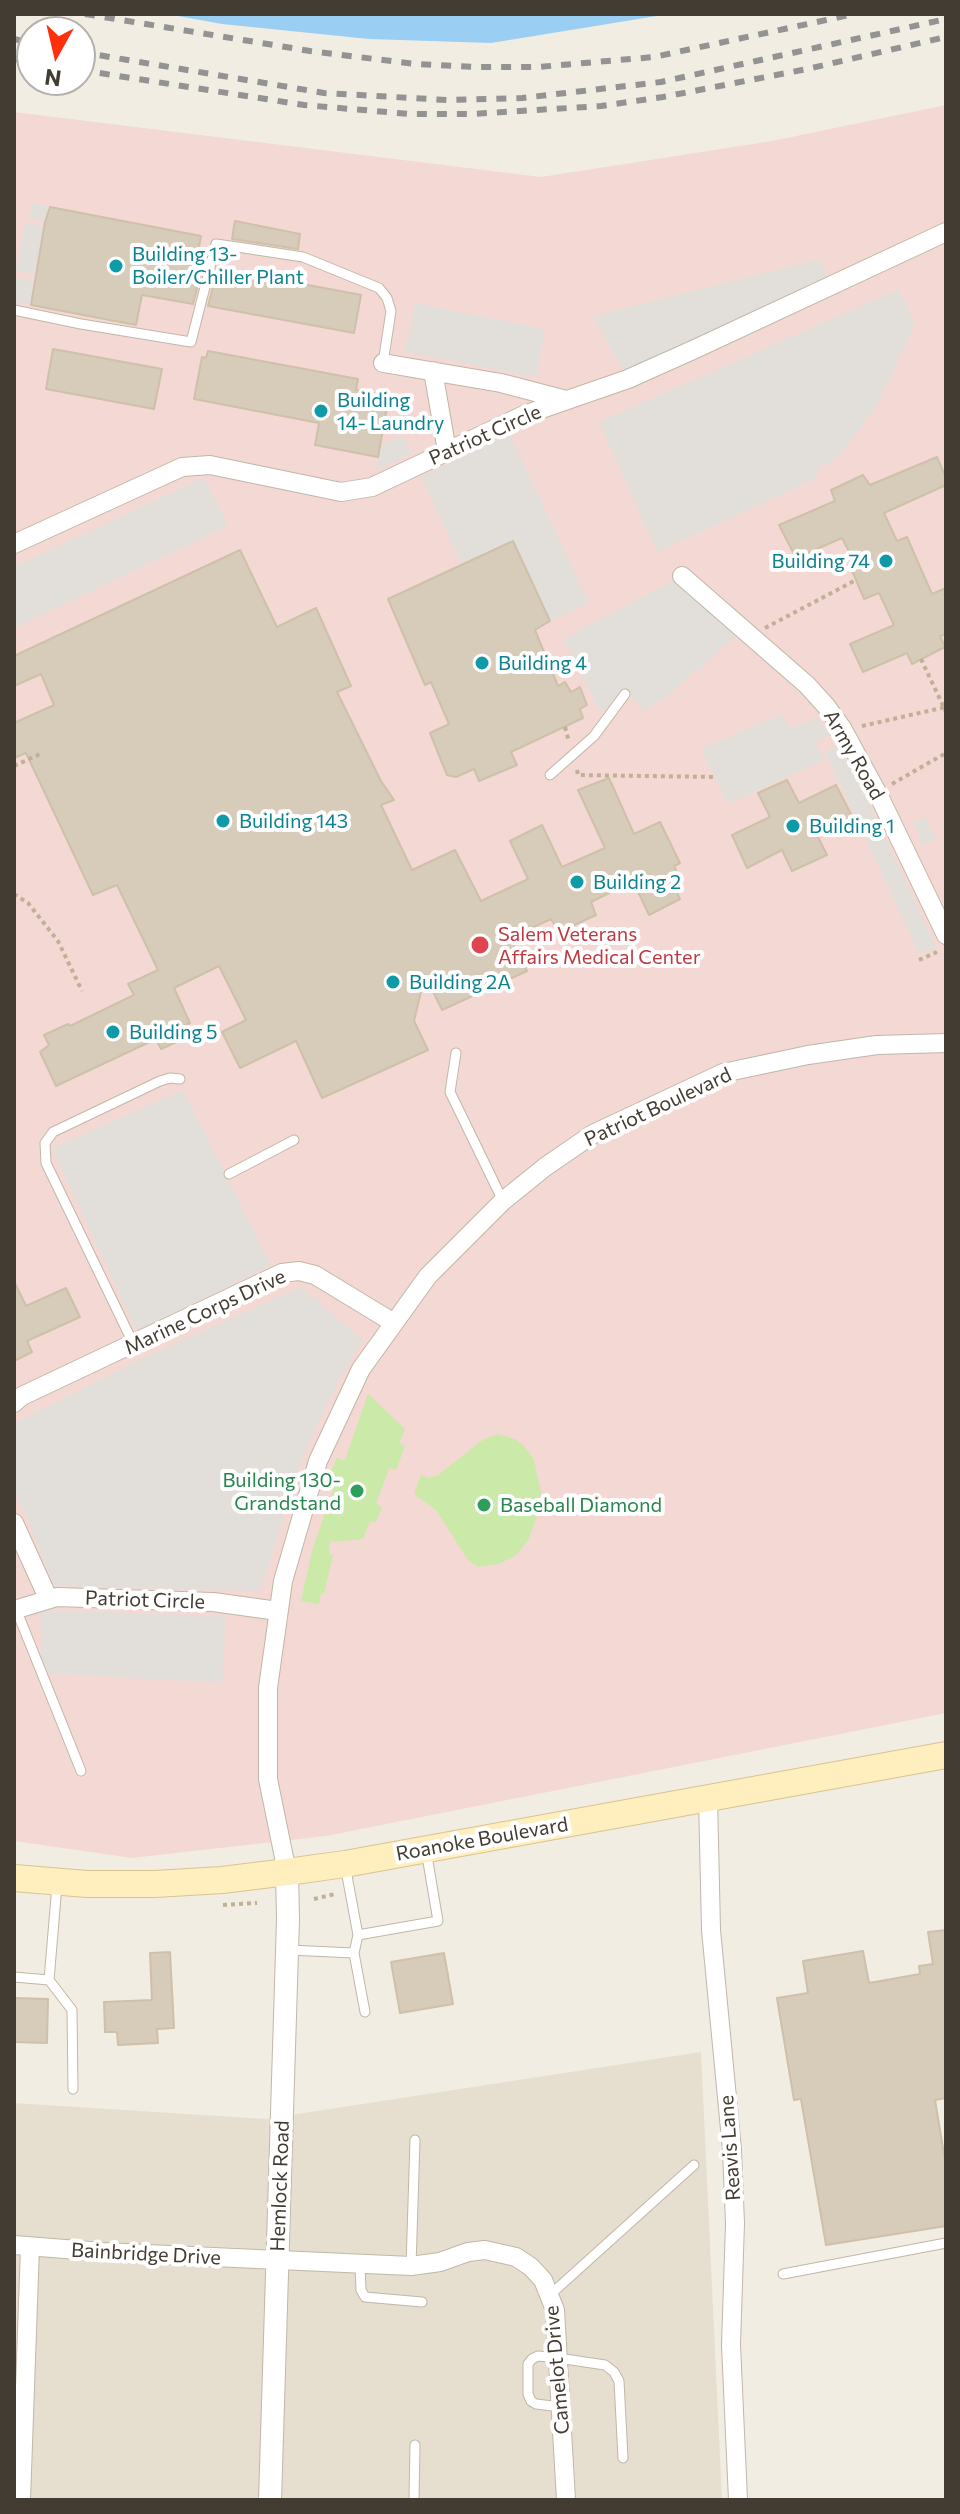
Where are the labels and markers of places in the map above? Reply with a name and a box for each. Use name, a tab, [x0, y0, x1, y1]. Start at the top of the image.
place label: Building 13- Boiler/Chiller Plant	[132, 242, 304, 289]
marker: Building 13- Boiler/Chiller Plant	[107, 257, 125, 275]
place label: Building 14- Laundry	[337, 388, 444, 435]
marker: Building 14- Laundry	[312, 402, 330, 420]
place label: Building 74	[772, 549, 870, 573]
marker: Building 74	[877, 552, 895, 570]
place label: Building 4	[498, 651, 587, 675]
marker: Building 4	[473, 654, 491, 672]
place label: Building 143	[239, 809, 348, 833]
marker: Building 143	[214, 812, 232, 830]
place label: Building 1	[809, 814, 895, 838]
marker: Building 1	[784, 817, 802, 835]
place label: Building 2	[593, 870, 681, 894]
marker: Building 2	[568, 873, 586, 891]
place label: Salem Veterans Affairs Medical Center	[498, 922, 701, 969]
marker: Salem Veterans Affairs Medical Center	[469, 934, 491, 956]
place label: Building 2A	[409, 970, 511, 994]
marker: Building 2A	[384, 973, 402, 991]
place label: Building 5	[129, 1020, 218, 1044]
marker: Building 5	[104, 1023, 122, 1041]
place label: Building 130- Grandstand	[222, 1468, 341, 1515]
marker: Building 130- Grandstand	[348, 1482, 366, 1500]
place label: Baseball Diamond	[500, 1493, 662, 1517]
marker: Baseball Diamond	[475, 1496, 493, 1514]

